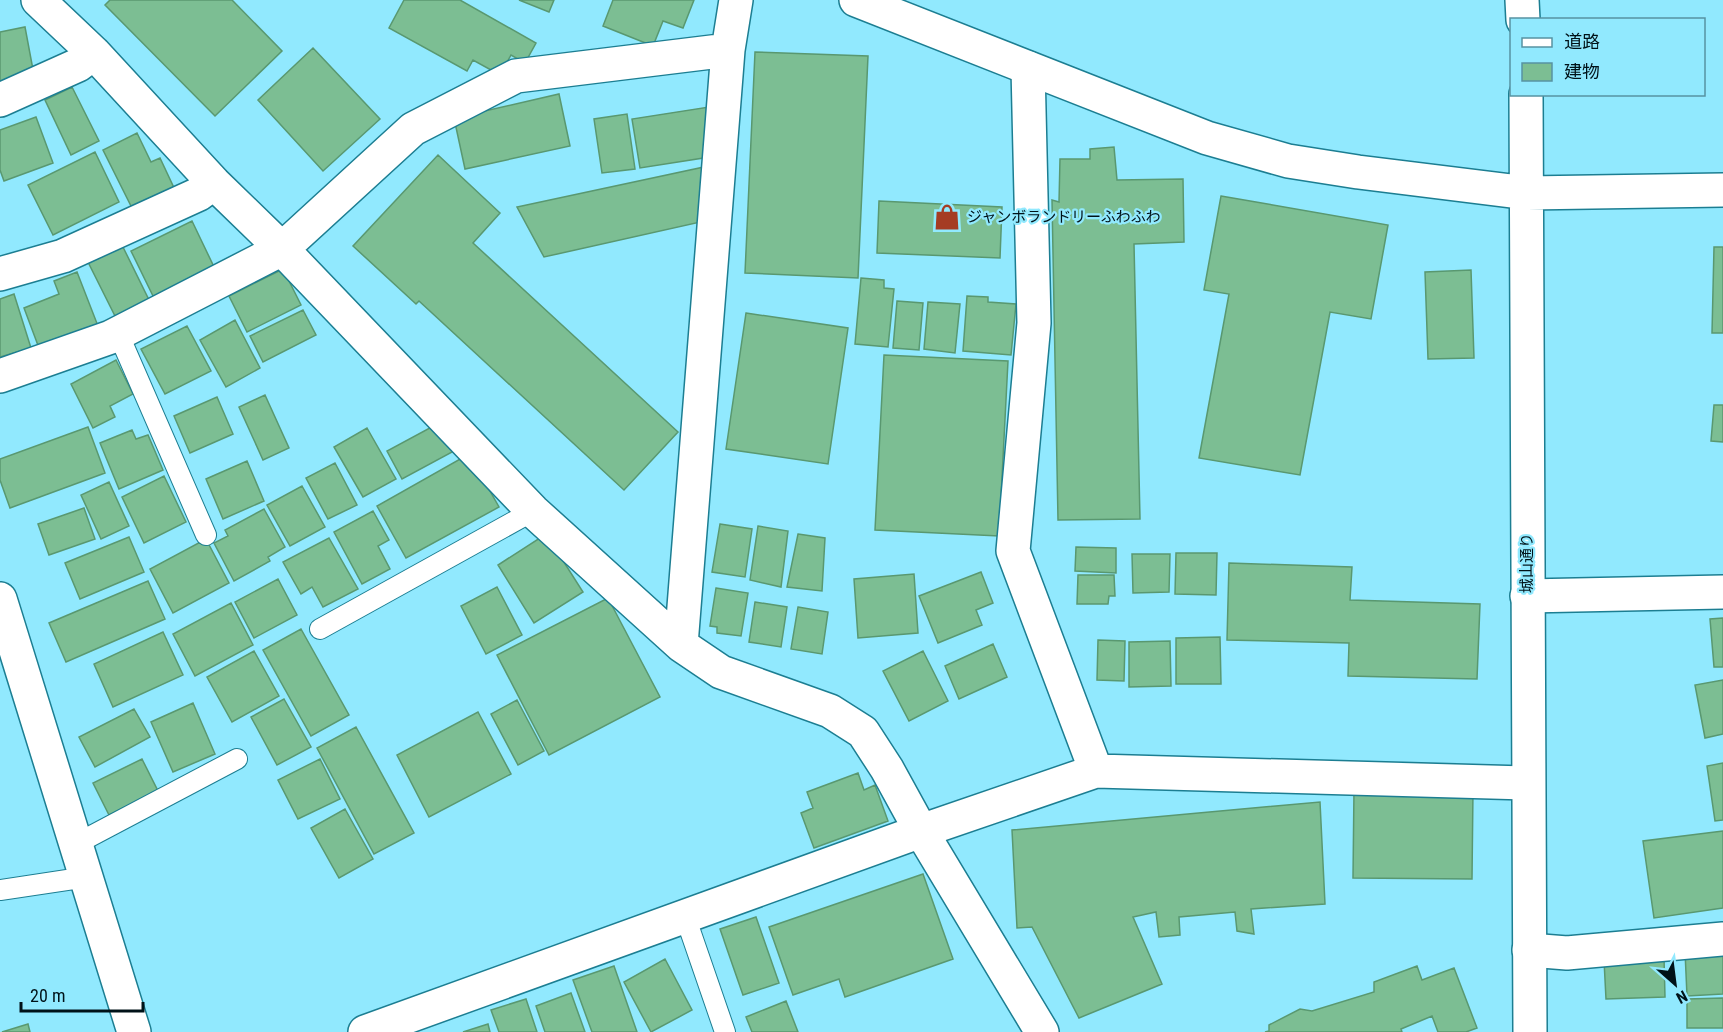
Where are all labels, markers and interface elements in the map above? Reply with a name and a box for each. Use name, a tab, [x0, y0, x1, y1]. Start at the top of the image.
legend	[1510, 18, 1705, 96]
text: 道路	[1564, 31, 1600, 52]
text: 建物	[1564, 61, 1600, 82]
shop icon: ジャンボランドリーふわふわ	[932, 202, 962, 232]
place label: ジャンボランドリーふわふわ	[967, 208, 1161, 226]
street label: 城山通り	[1518, 533, 1536, 593]
north arrow	[1645, 954, 1705, 1014]
scale bar	[21, 975, 142, 1013]
text: 20 m	[30, 985, 65, 1006]
text: N	[1673, 986, 1691, 1007]

